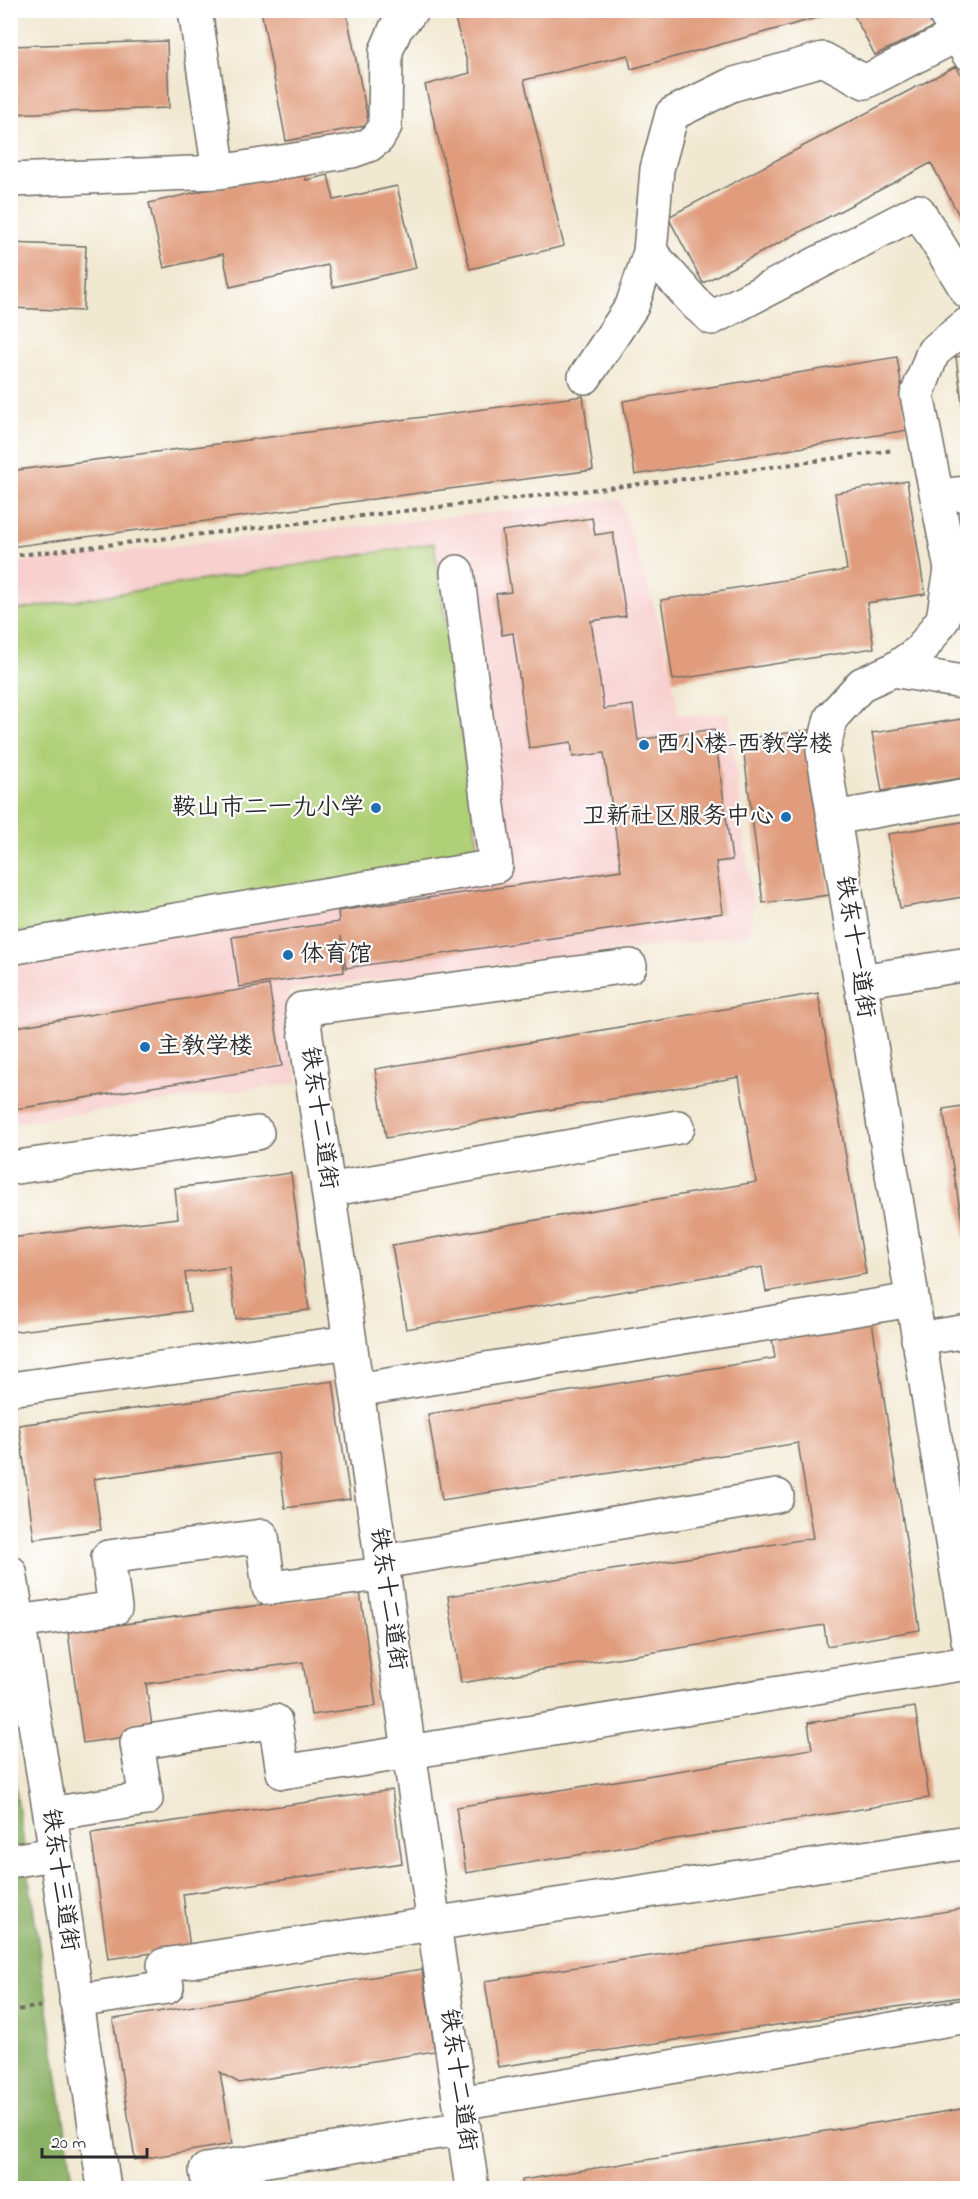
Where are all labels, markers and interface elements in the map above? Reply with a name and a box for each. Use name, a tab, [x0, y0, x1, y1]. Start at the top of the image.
place label: 西小楼-西教学楼	[656, 728, 833, 763]
marker: 西小楼-西教学楼	[637, 738, 651, 752]
place label: 鞍山市二一九小学	[172, 791, 364, 826]
place label: 卫新社区服务中心	[582, 800, 774, 835]
marker: 鞍山市二一九小学	[369, 801, 383, 815]
marker: 卫新社区服务中心	[779, 810, 793, 824]
street label: 铁东十一道街	[825, 873, 883, 1021]
place label: 体育馆	[300, 938, 372, 973]
marker: 体育馆	[281, 948, 295, 962]
place label: 主教学楼	[157, 1030, 253, 1065]
marker: 主教学楼	[138, 1040, 152, 1054]
street label: 铁东十二道街	[291, 1044, 345, 1192]
street label: 铁东十二道街	[360, 1525, 414, 1673]
street label: 铁东十三道街	[32, 1806, 86, 1954]
street label: 铁东十二道街	[430, 2006, 484, 2154]
scale bar	[42, 2121, 147, 2159]
text: 20 m	[51, 2131, 86, 2157]

